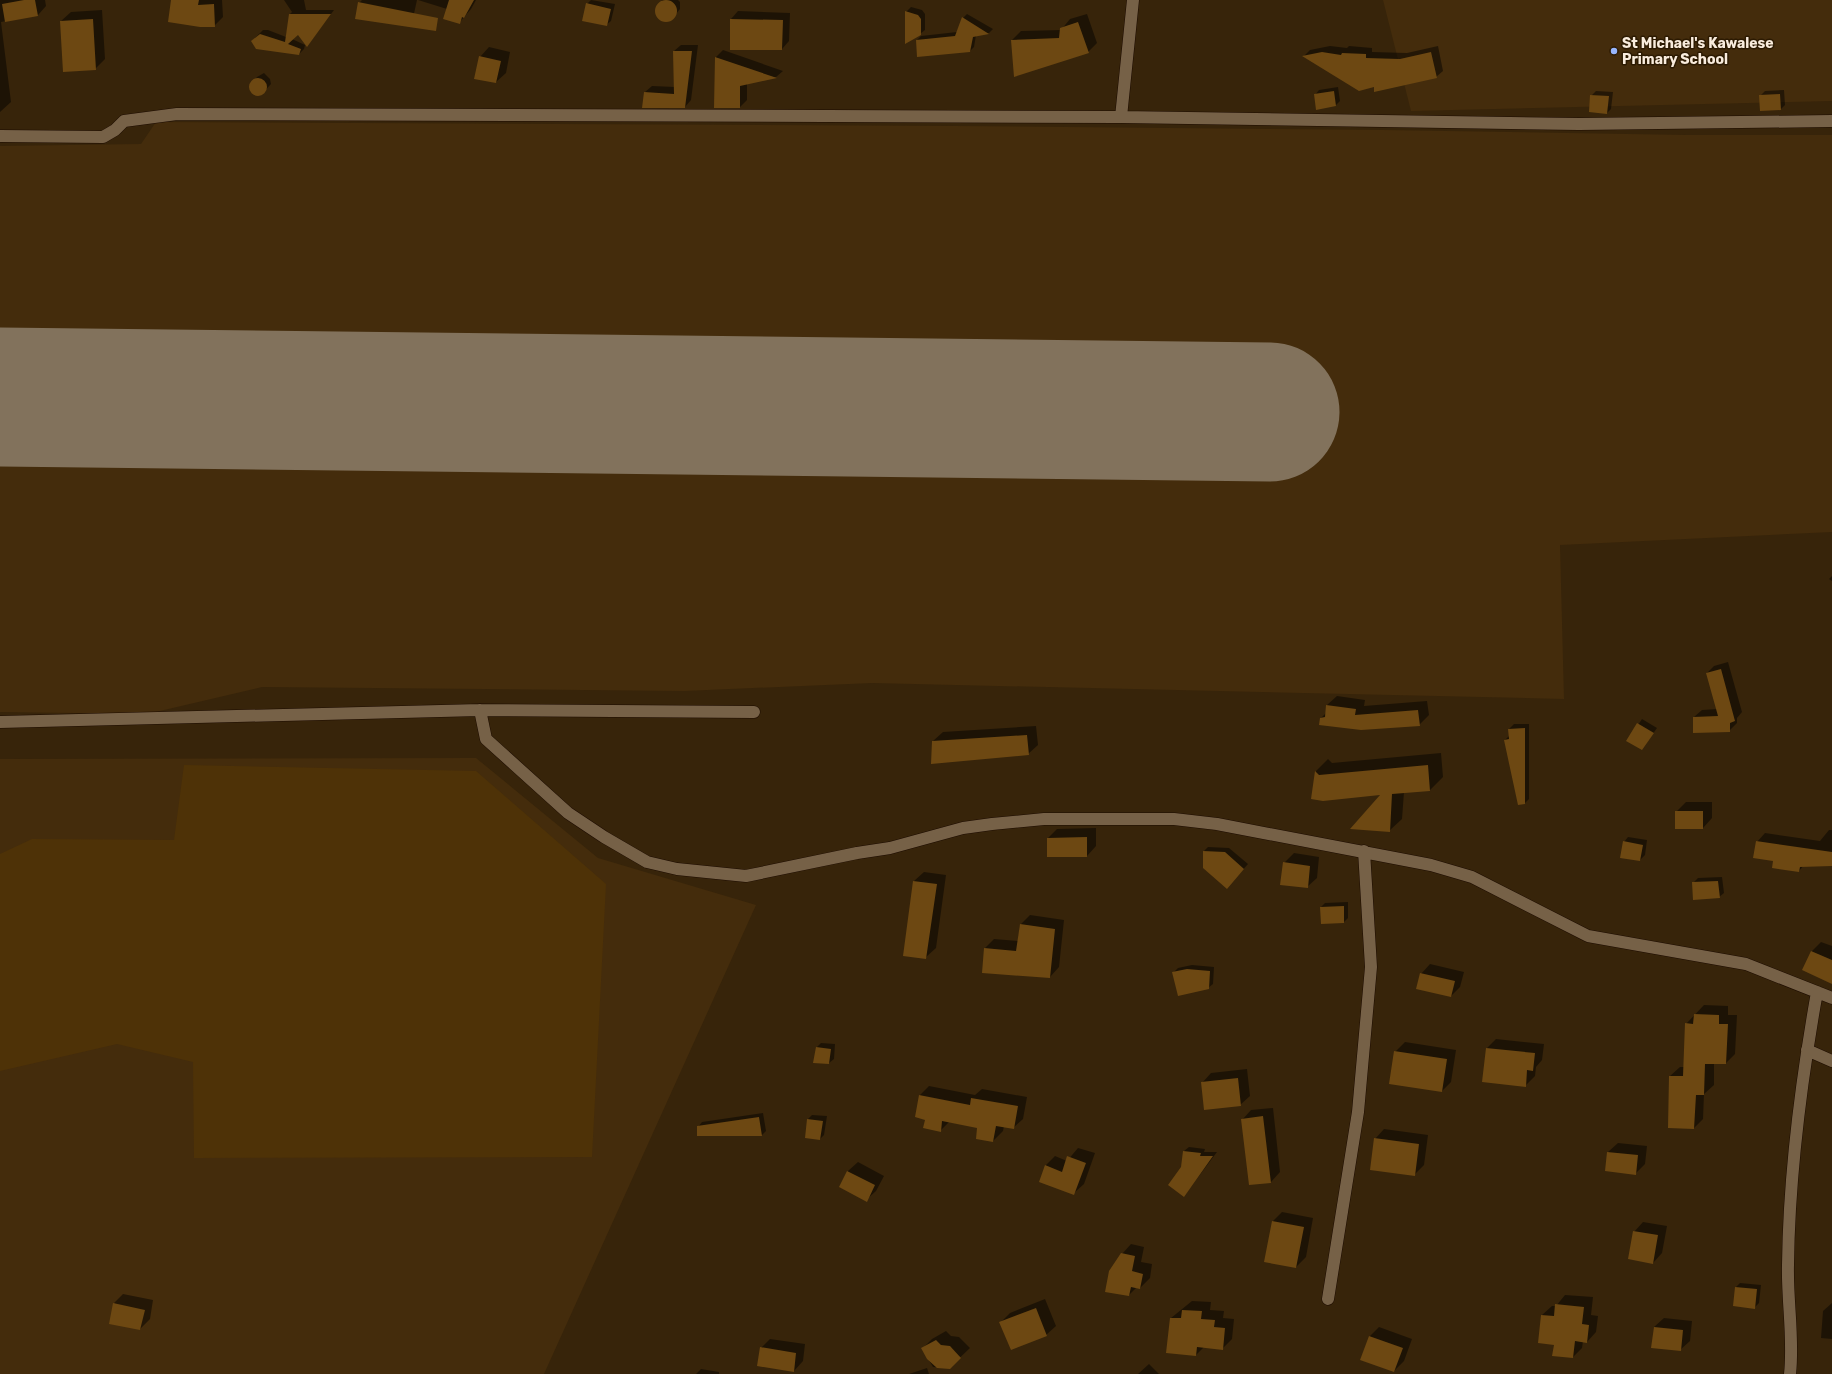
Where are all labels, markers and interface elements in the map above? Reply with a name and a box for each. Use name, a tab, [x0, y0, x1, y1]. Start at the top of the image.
place label: St Michael's Kawalese Primary School	[1622, 35, 1774, 68]
marker: St Michael's Kawalese Primary School	[1609, 46, 1619, 56]

